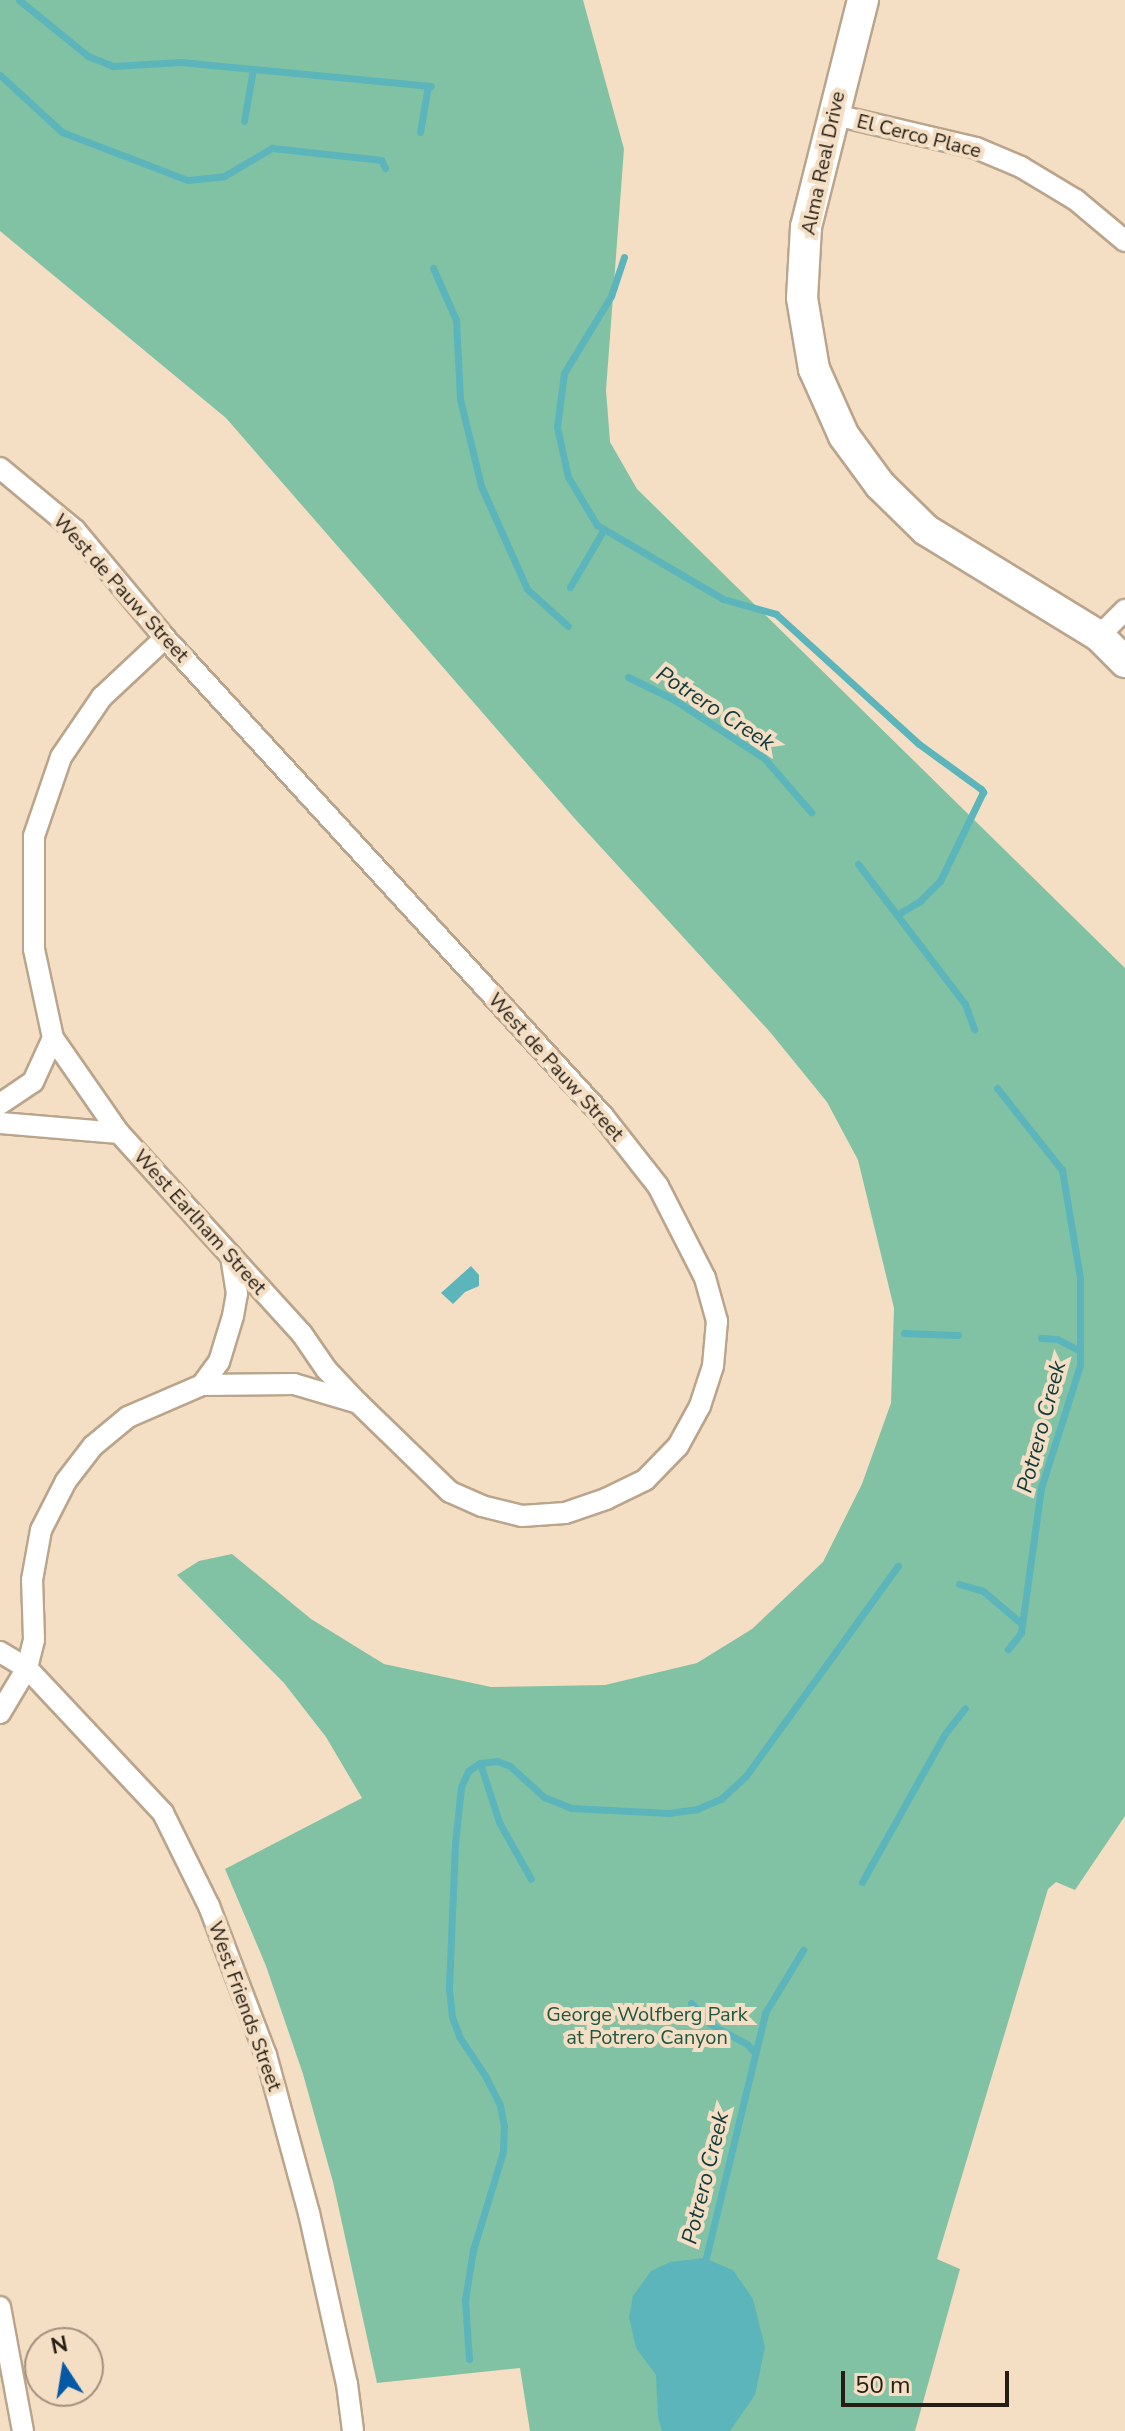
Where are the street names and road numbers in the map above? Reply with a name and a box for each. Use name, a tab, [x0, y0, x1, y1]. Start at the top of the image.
street label: Alma Real Drive	[796, 89, 850, 237]
street label: El Cerco Place	[854, 109, 984, 163]
street label: West de Pauw Street	[48, 509, 194, 667]
street label: West de Pauw Street	[483, 988, 629, 1146]
street label: West Earlham Street	[128, 1144, 272, 1300]
street label: West Friends Street	[203, 1918, 287, 2094]

